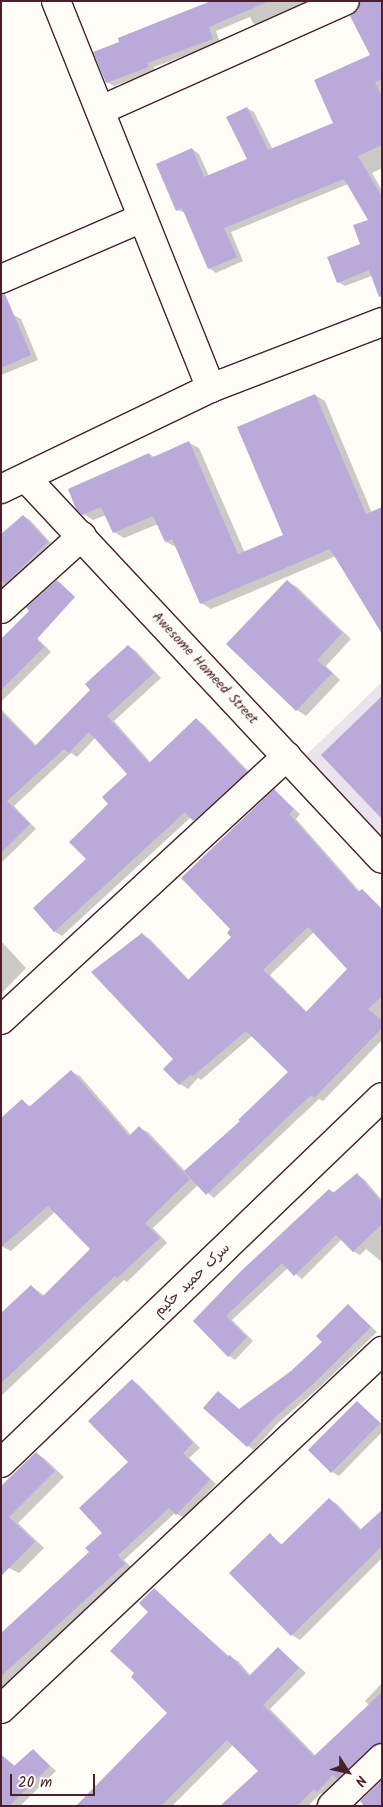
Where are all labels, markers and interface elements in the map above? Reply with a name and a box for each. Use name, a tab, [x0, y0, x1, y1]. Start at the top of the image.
street label: Awesome Hameed Street	[149, 608, 261, 728]
street label: سرک حمید حکیم	[151, 1240, 233, 1320]
north arrow	[323, 1747, 373, 1797]
scale bar	[12, 1764, 98, 1796]
text: 20 m	[18, 1771, 52, 1795]
text: N	[349, 1771, 372, 1791]

